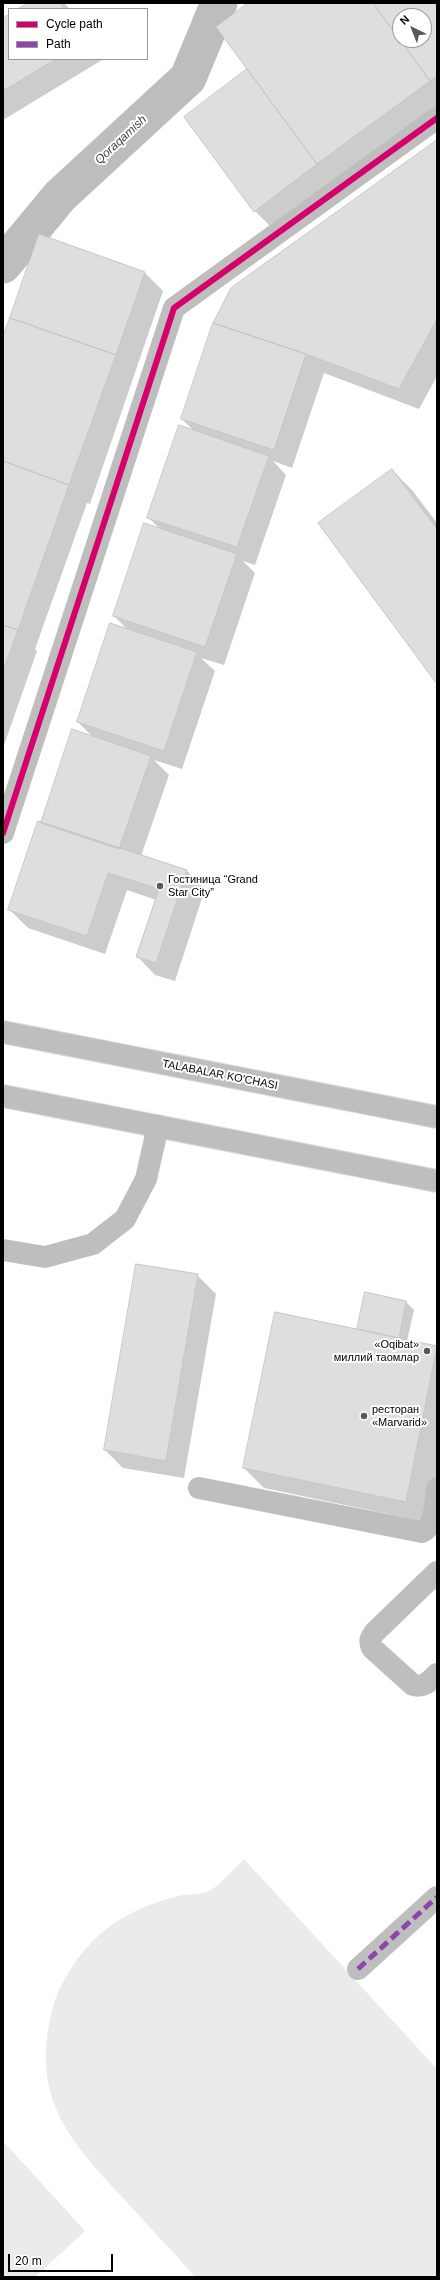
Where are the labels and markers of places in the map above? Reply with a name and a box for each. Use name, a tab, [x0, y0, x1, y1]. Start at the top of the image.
place label: Гостиница “Grand Star City”	[168, 873, 258, 899]
marker: Гостиница “Grand Star City”	[155, 881, 165, 891]
place label: «Oqibat» миллий таомлар	[334, 1338, 419, 1364]
marker: «Oqibat» миллий таомлар	[422, 1346, 432, 1356]
place label: ресторан «Marvarid»	[372, 1403, 427, 1429]
marker: ресторан «Marvarid»	[359, 1411, 369, 1421]

